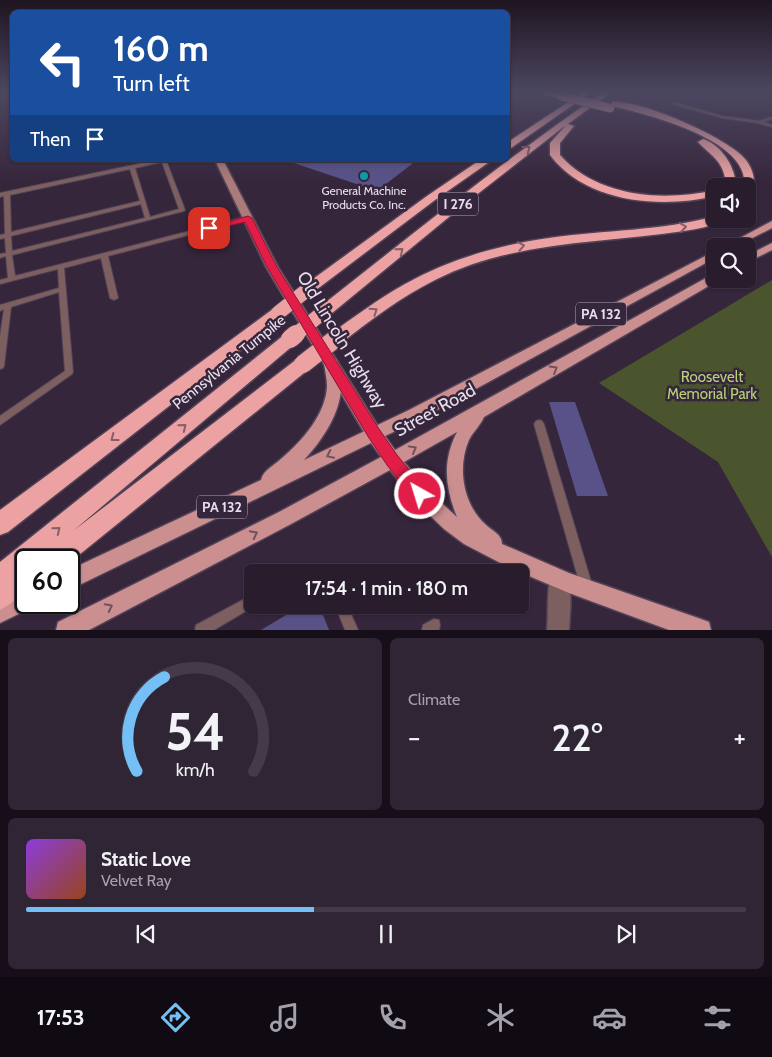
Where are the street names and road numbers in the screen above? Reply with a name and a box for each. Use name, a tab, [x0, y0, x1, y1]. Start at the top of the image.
road number: I 276	[438, 192, 478, 215]
street label: Old Lincoln Highway	[292, 267, 392, 413]
road number: PA 132	[576, 302, 626, 326]
street label: Pennsylvania Turnpike	[169, 311, 289, 413]
street label: Street Road	[391, 379, 479, 441]
road number: PA 132	[197, 496, 247, 518]

